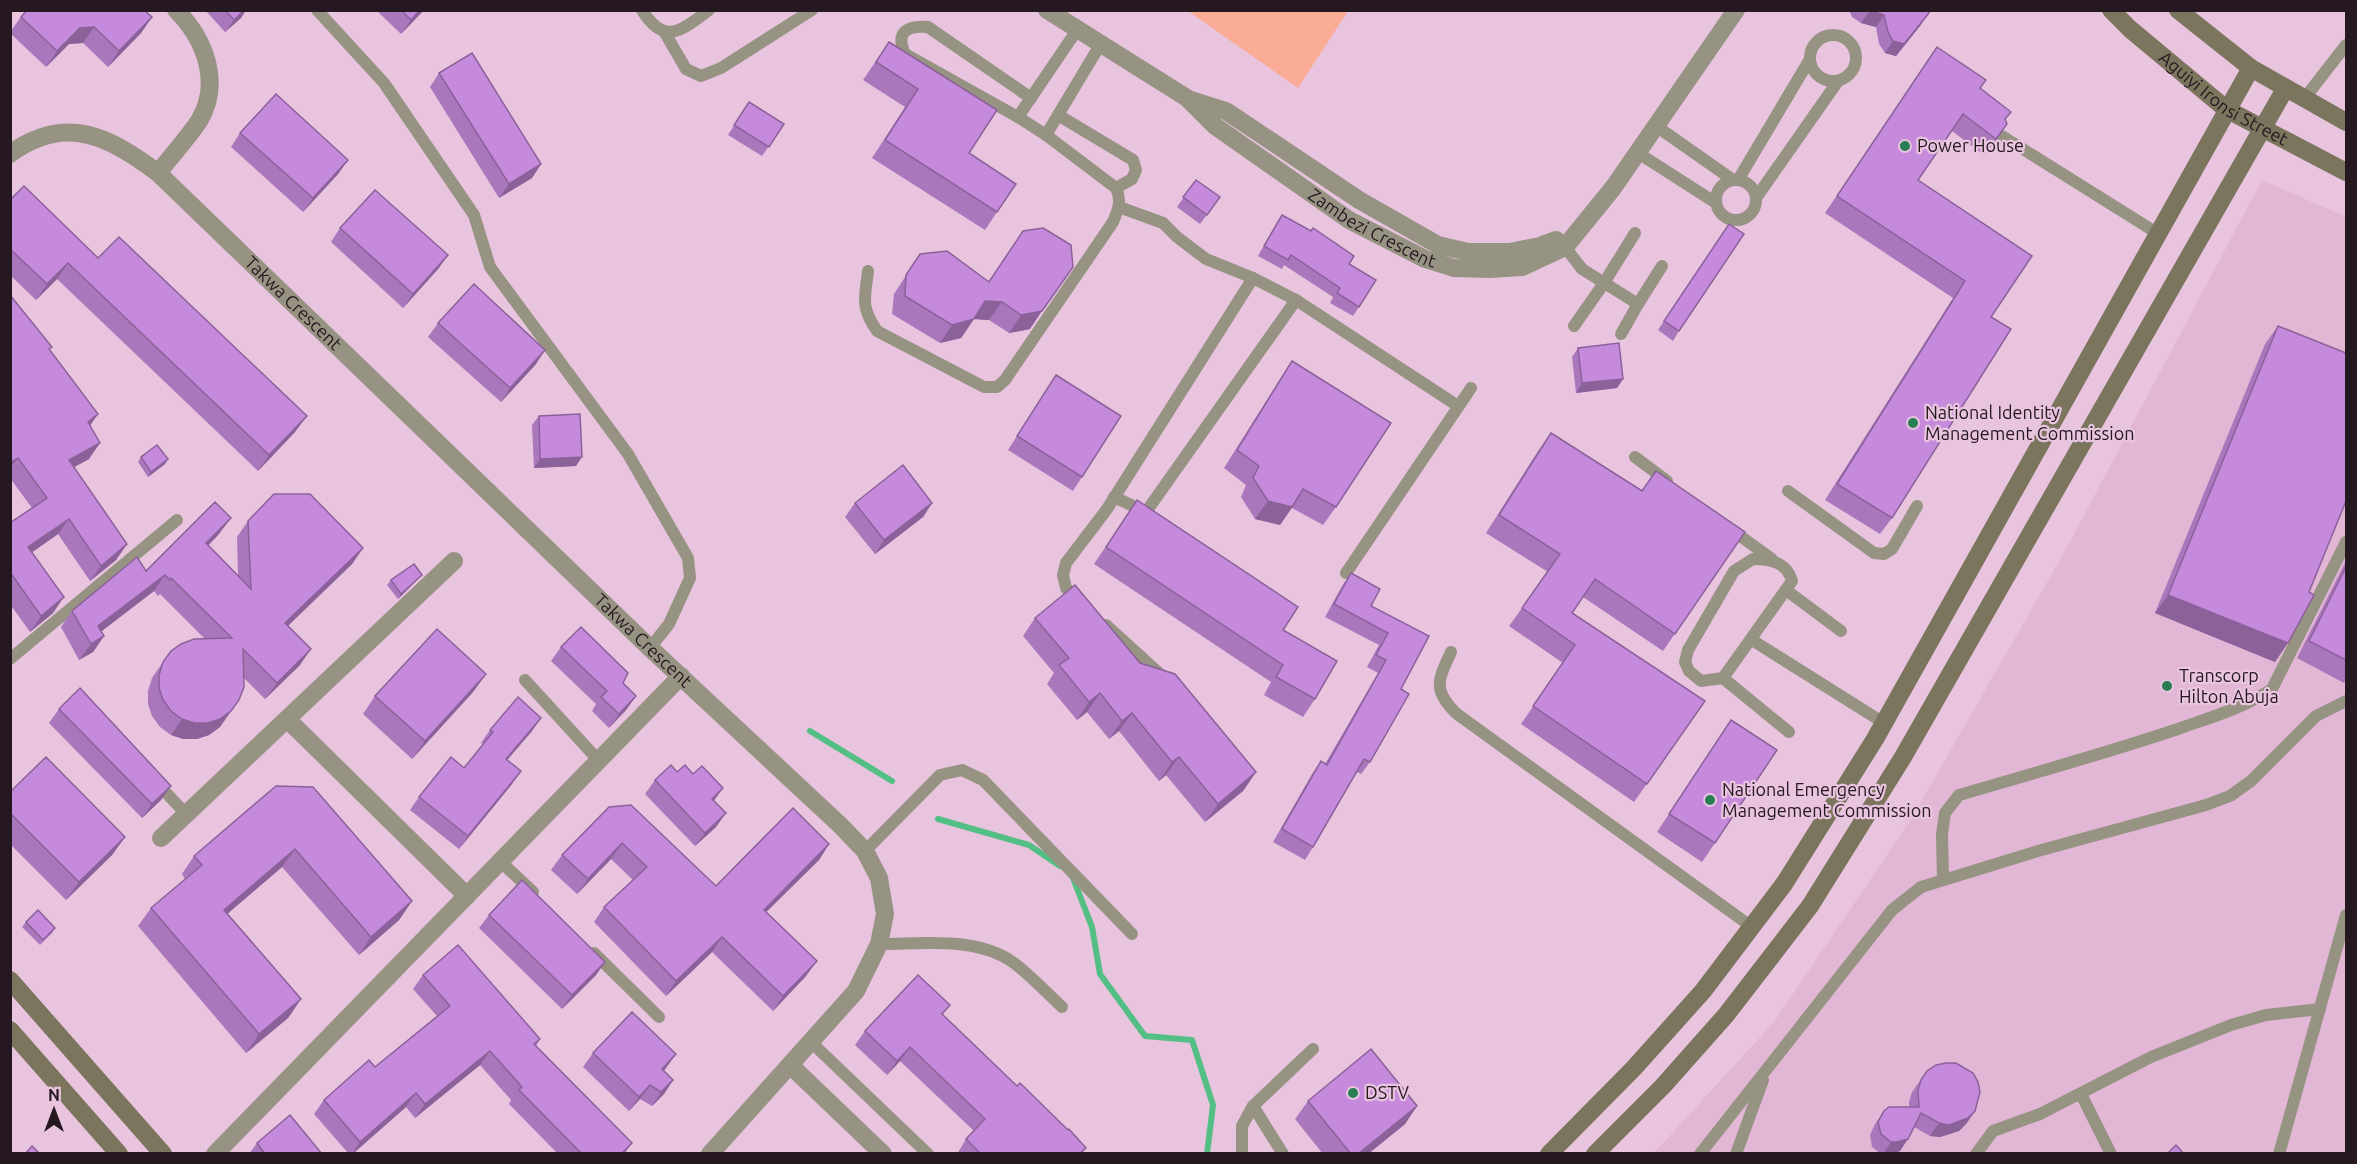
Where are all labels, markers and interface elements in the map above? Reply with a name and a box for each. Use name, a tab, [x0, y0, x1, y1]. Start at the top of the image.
street label: Aguiyi Ironsi Street	[2156, 47, 2292, 149]
place label: Power House	[1917, 135, 2024, 155]
marker: Power House	[1898, 139, 1912, 153]
street label: Zambezi Crescent	[1305, 184, 1438, 271]
street label: Takwa Crescent	[241, 252, 346, 354]
place label: National Identity Management Commission	[1925, 402, 2134, 443]
marker: National Identity Management Commission	[1906, 416, 1920, 430]
street label: Takwa Crescent	[591, 589, 696, 691]
place label: Transcorp Hilton Abuja	[2179, 665, 2279, 706]
marker: Transcorp Hilton Abuja	[2160, 679, 2174, 693]
place label: National Emergency Management Commission	[1722, 779, 1931, 820]
marker: National Emergency Management Commission	[1703, 793, 1717, 807]
north arrow	[24, 1080, 84, 1140]
place label: DSTV	[1365, 1082, 1410, 1102]
text: N	[48, 1086, 60, 1104]
marker: DSTV	[1346, 1086, 1360, 1100]

